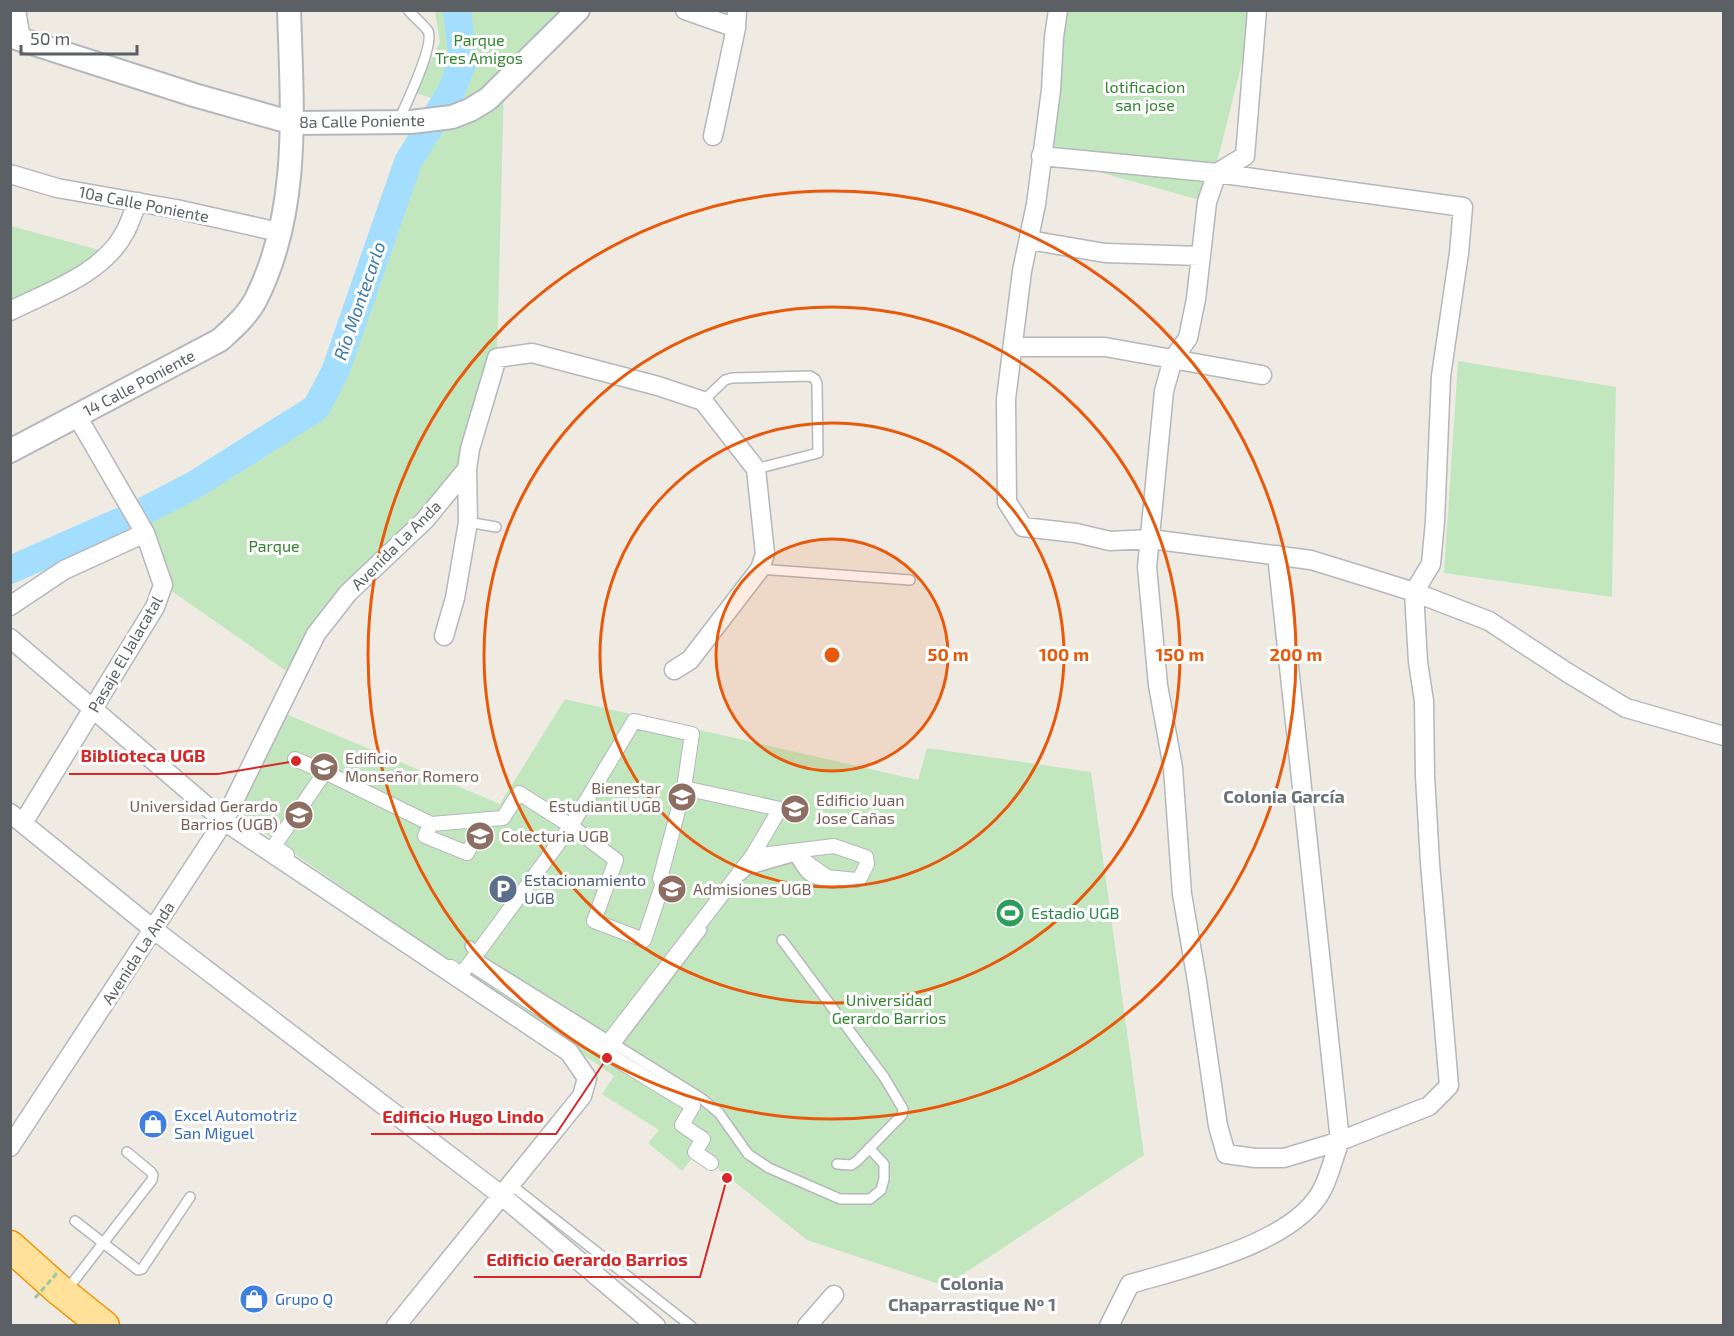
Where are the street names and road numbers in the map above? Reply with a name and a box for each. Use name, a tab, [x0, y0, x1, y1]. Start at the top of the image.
street label: 8a Calle Poniente	[299, 110, 425, 131]
street label: 10a Calle Poniente	[77, 182, 211, 225]
street label: 14 Calle Poniente	[80, 345, 198, 420]
street label: Avenida La Anda	[347, 496, 444, 593]
street label: Pasaje El Jalacatal	[83, 592, 167, 716]
street label: Avenida La Anda	[97, 898, 178, 1008]

